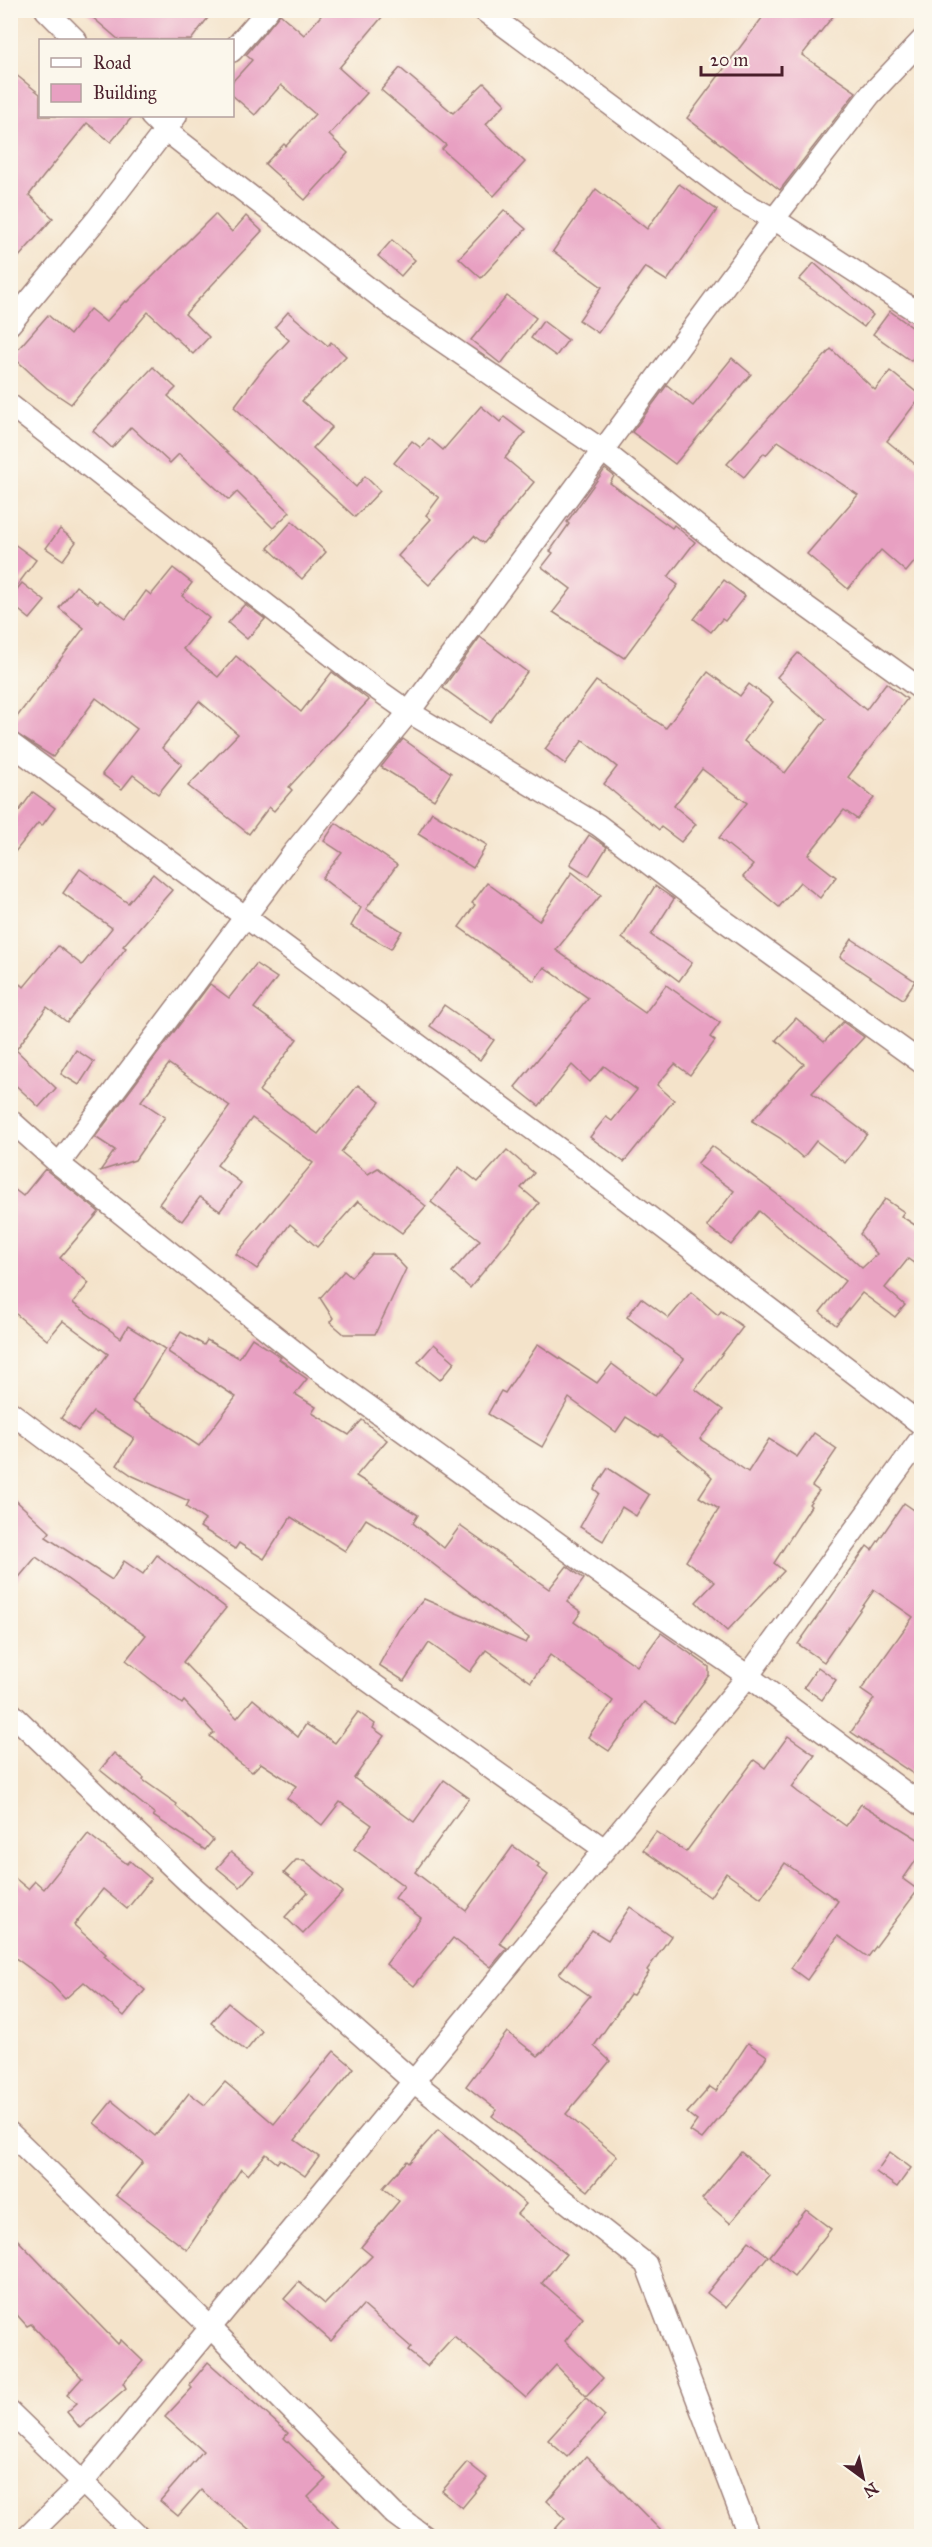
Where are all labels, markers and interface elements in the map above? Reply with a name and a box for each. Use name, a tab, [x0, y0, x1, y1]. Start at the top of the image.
legend	[39, 39, 234, 117]
scale bar	[701, 39, 782, 77]
text: 20 m	[710, 49, 748, 71]
text: Road	[93, 52, 131, 74]
text: Building	[93, 82, 157, 105]
north arrow	[833, 2448, 893, 2508]
text: N	[860, 2478, 882, 2502]

